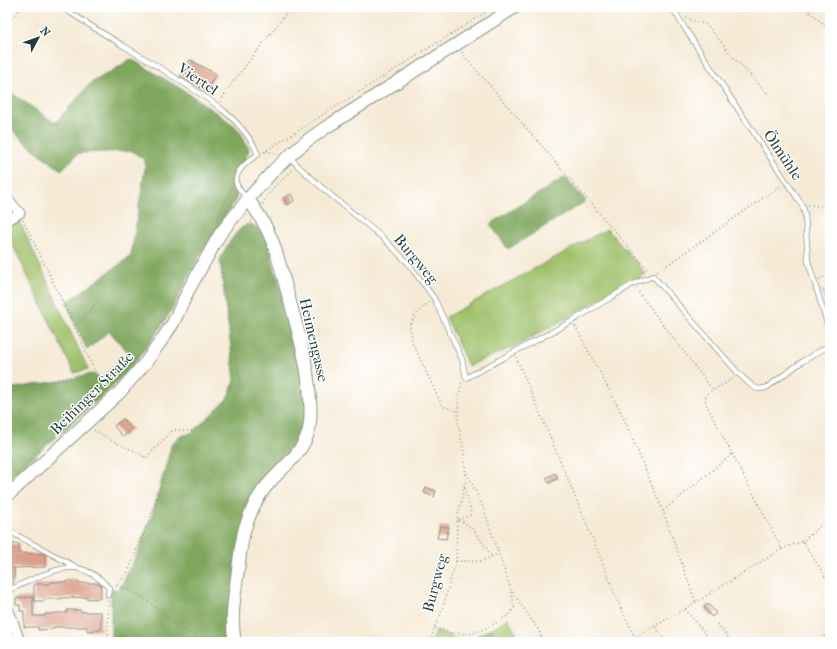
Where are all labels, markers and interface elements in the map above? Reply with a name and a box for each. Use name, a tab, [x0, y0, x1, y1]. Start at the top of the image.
north arrow	[18, 18, 58, 58]
text: N	[38, 24, 53, 40]
street label: Viertel	[174, 58, 222, 99]
street label: Ölmühle	[760, 126, 807, 184]
street label: Burgweg	[390, 231, 443, 288]
street label: Heimengasse	[296, 296, 333, 384]
street label: Beihinger Straße	[47, 347, 138, 438]
street label: Burgweg	[419, 551, 452, 614]

